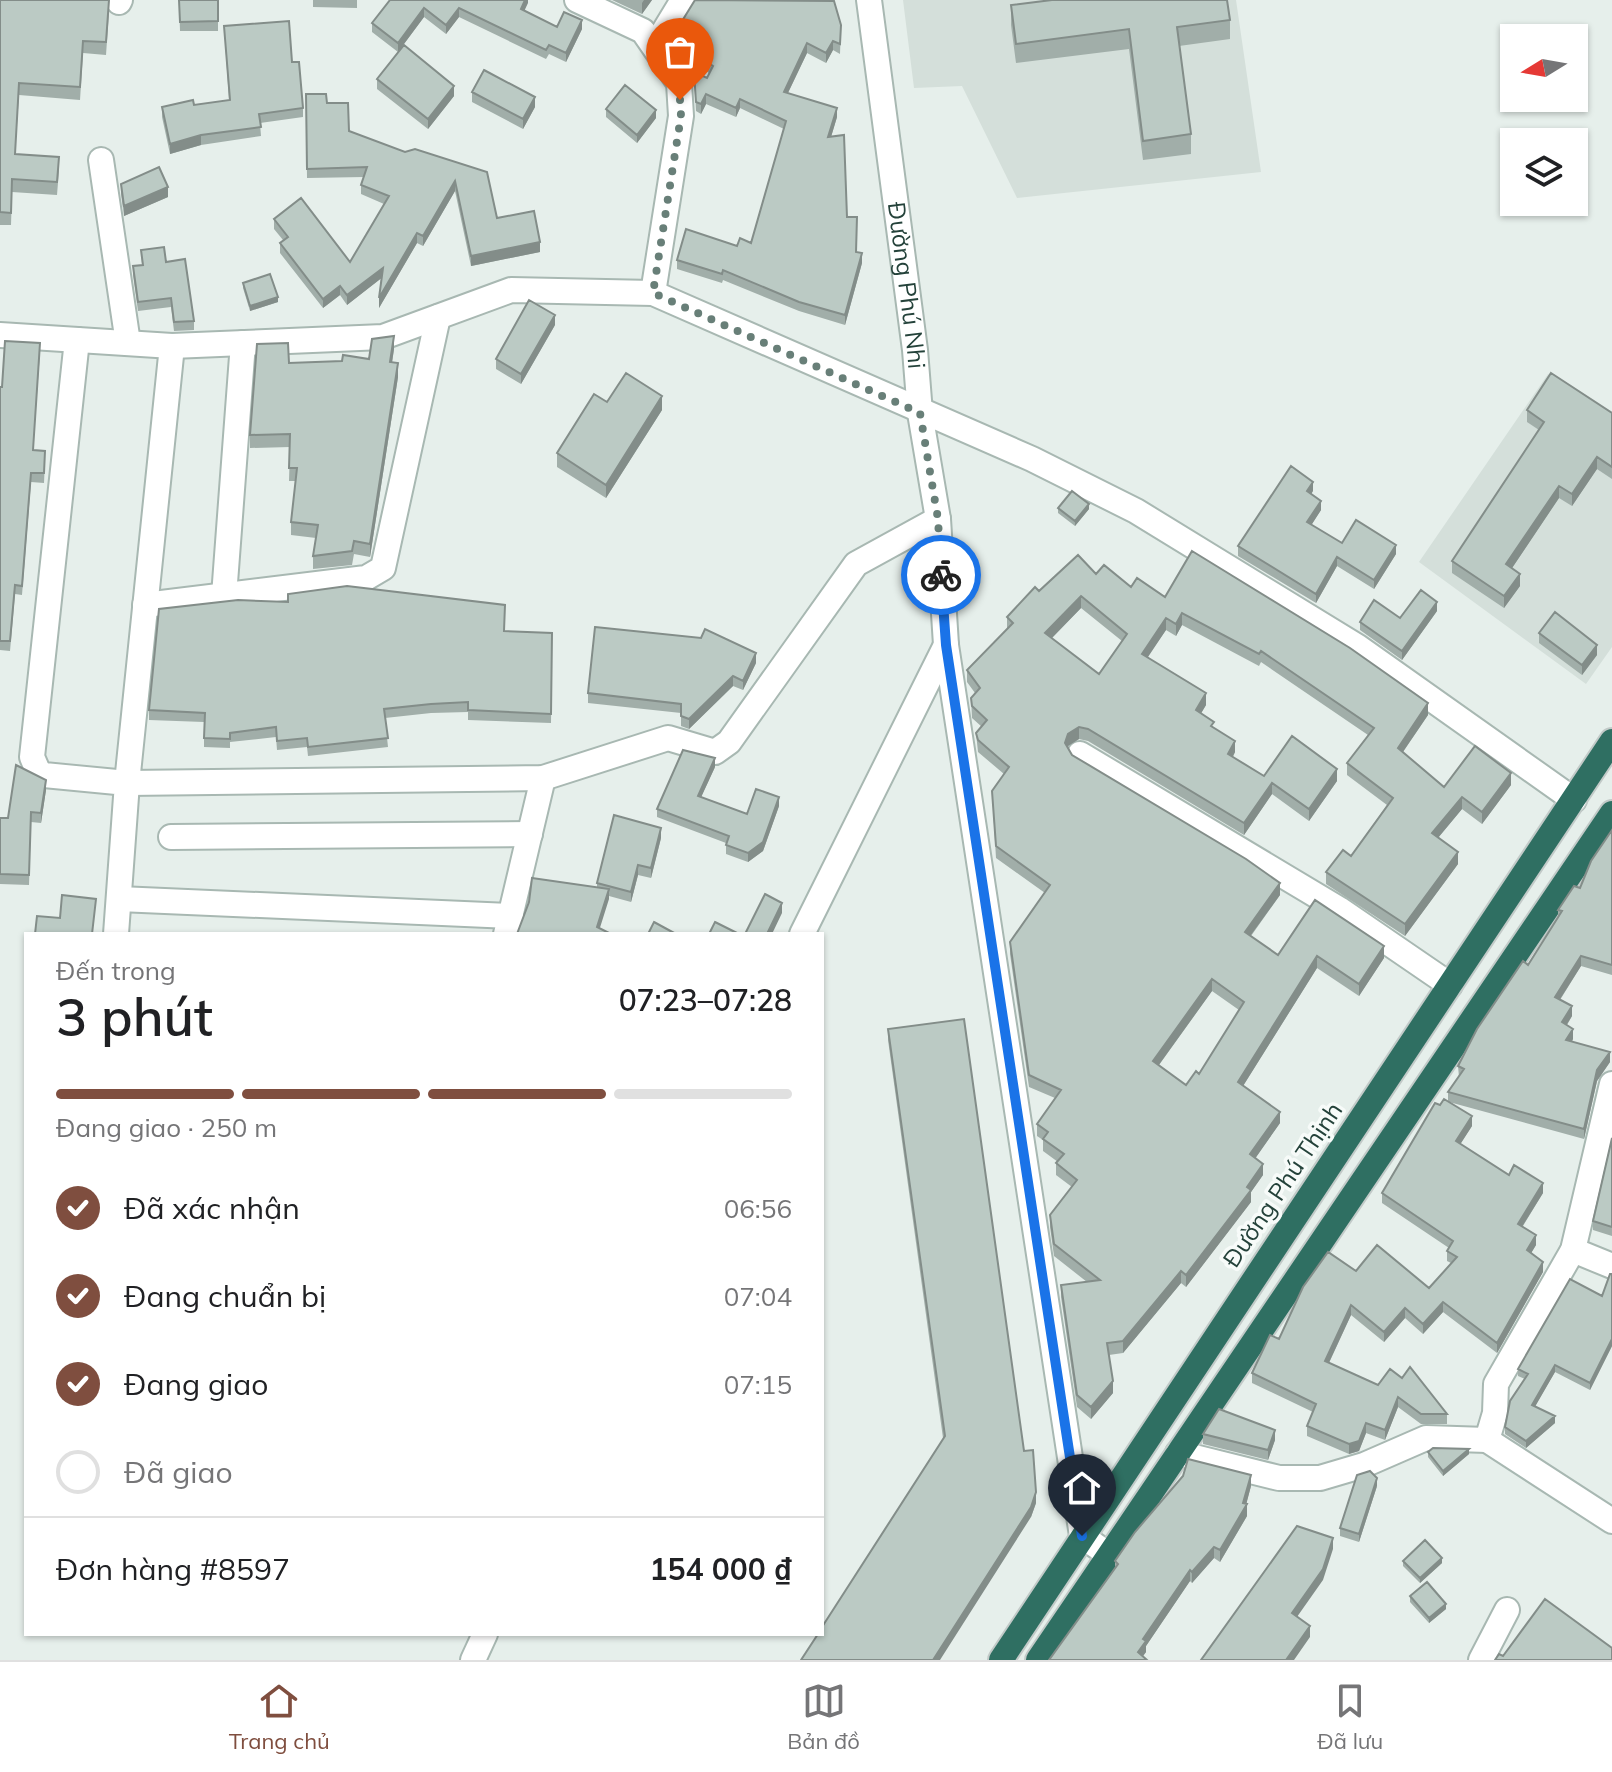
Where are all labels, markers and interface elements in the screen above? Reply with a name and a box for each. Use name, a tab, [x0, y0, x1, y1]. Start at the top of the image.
pin	[646, 18, 714, 100]
north arrow	[1500, 24, 1588, 112]
map controls	[1500, 24, 1588, 216]
icon: bag	[658, 30, 702, 74]
button: layers	[1500, 128, 1588, 216]
street label: Đường Phú Nhi	[882, 200, 932, 370]
courier	[901, 535, 981, 615]
icon: bike	[919, 553, 963, 597]
text: Đến trong	[56, 954, 176, 987]
text: 07:23–07:28	[619, 981, 792, 1019]
text: 3 phút	[56, 984, 213, 1049]
street label: Đường Phú Thịnh	[1216, 1096, 1348, 1273]
text: Đang giao · 250 m	[56, 1111, 277, 1144]
icon: check	[56, 1186, 100, 1230]
text: Đã xác nhận	[124, 1189, 300, 1227]
text: 06:56	[724, 1192, 792, 1225]
icon: check	[56, 1274, 100, 1318]
text: Đang chuẩn bị	[124, 1277, 326, 1315]
text: 07:04	[724, 1280, 792, 1313]
icon: check	[56, 1362, 100, 1406]
text: Đang giao	[124, 1365, 268, 1403]
text: 07:15	[724, 1368, 792, 1401]
text: Đã giao	[124, 1453, 233, 1491]
pin	[1048, 1454, 1116, 1536]
icon: home	[1060, 1466, 1104, 1510]
text: Đơn hàng #8597	[56, 1550, 290, 1588]
text: 154 000 ₫	[650, 1550, 792, 1588]
tab: Trang chủ	[229, 1679, 330, 1755]
tab: Bản đồ	[787, 1679, 860, 1755]
tab: Đã lưu	[1317, 1679, 1383, 1755]

